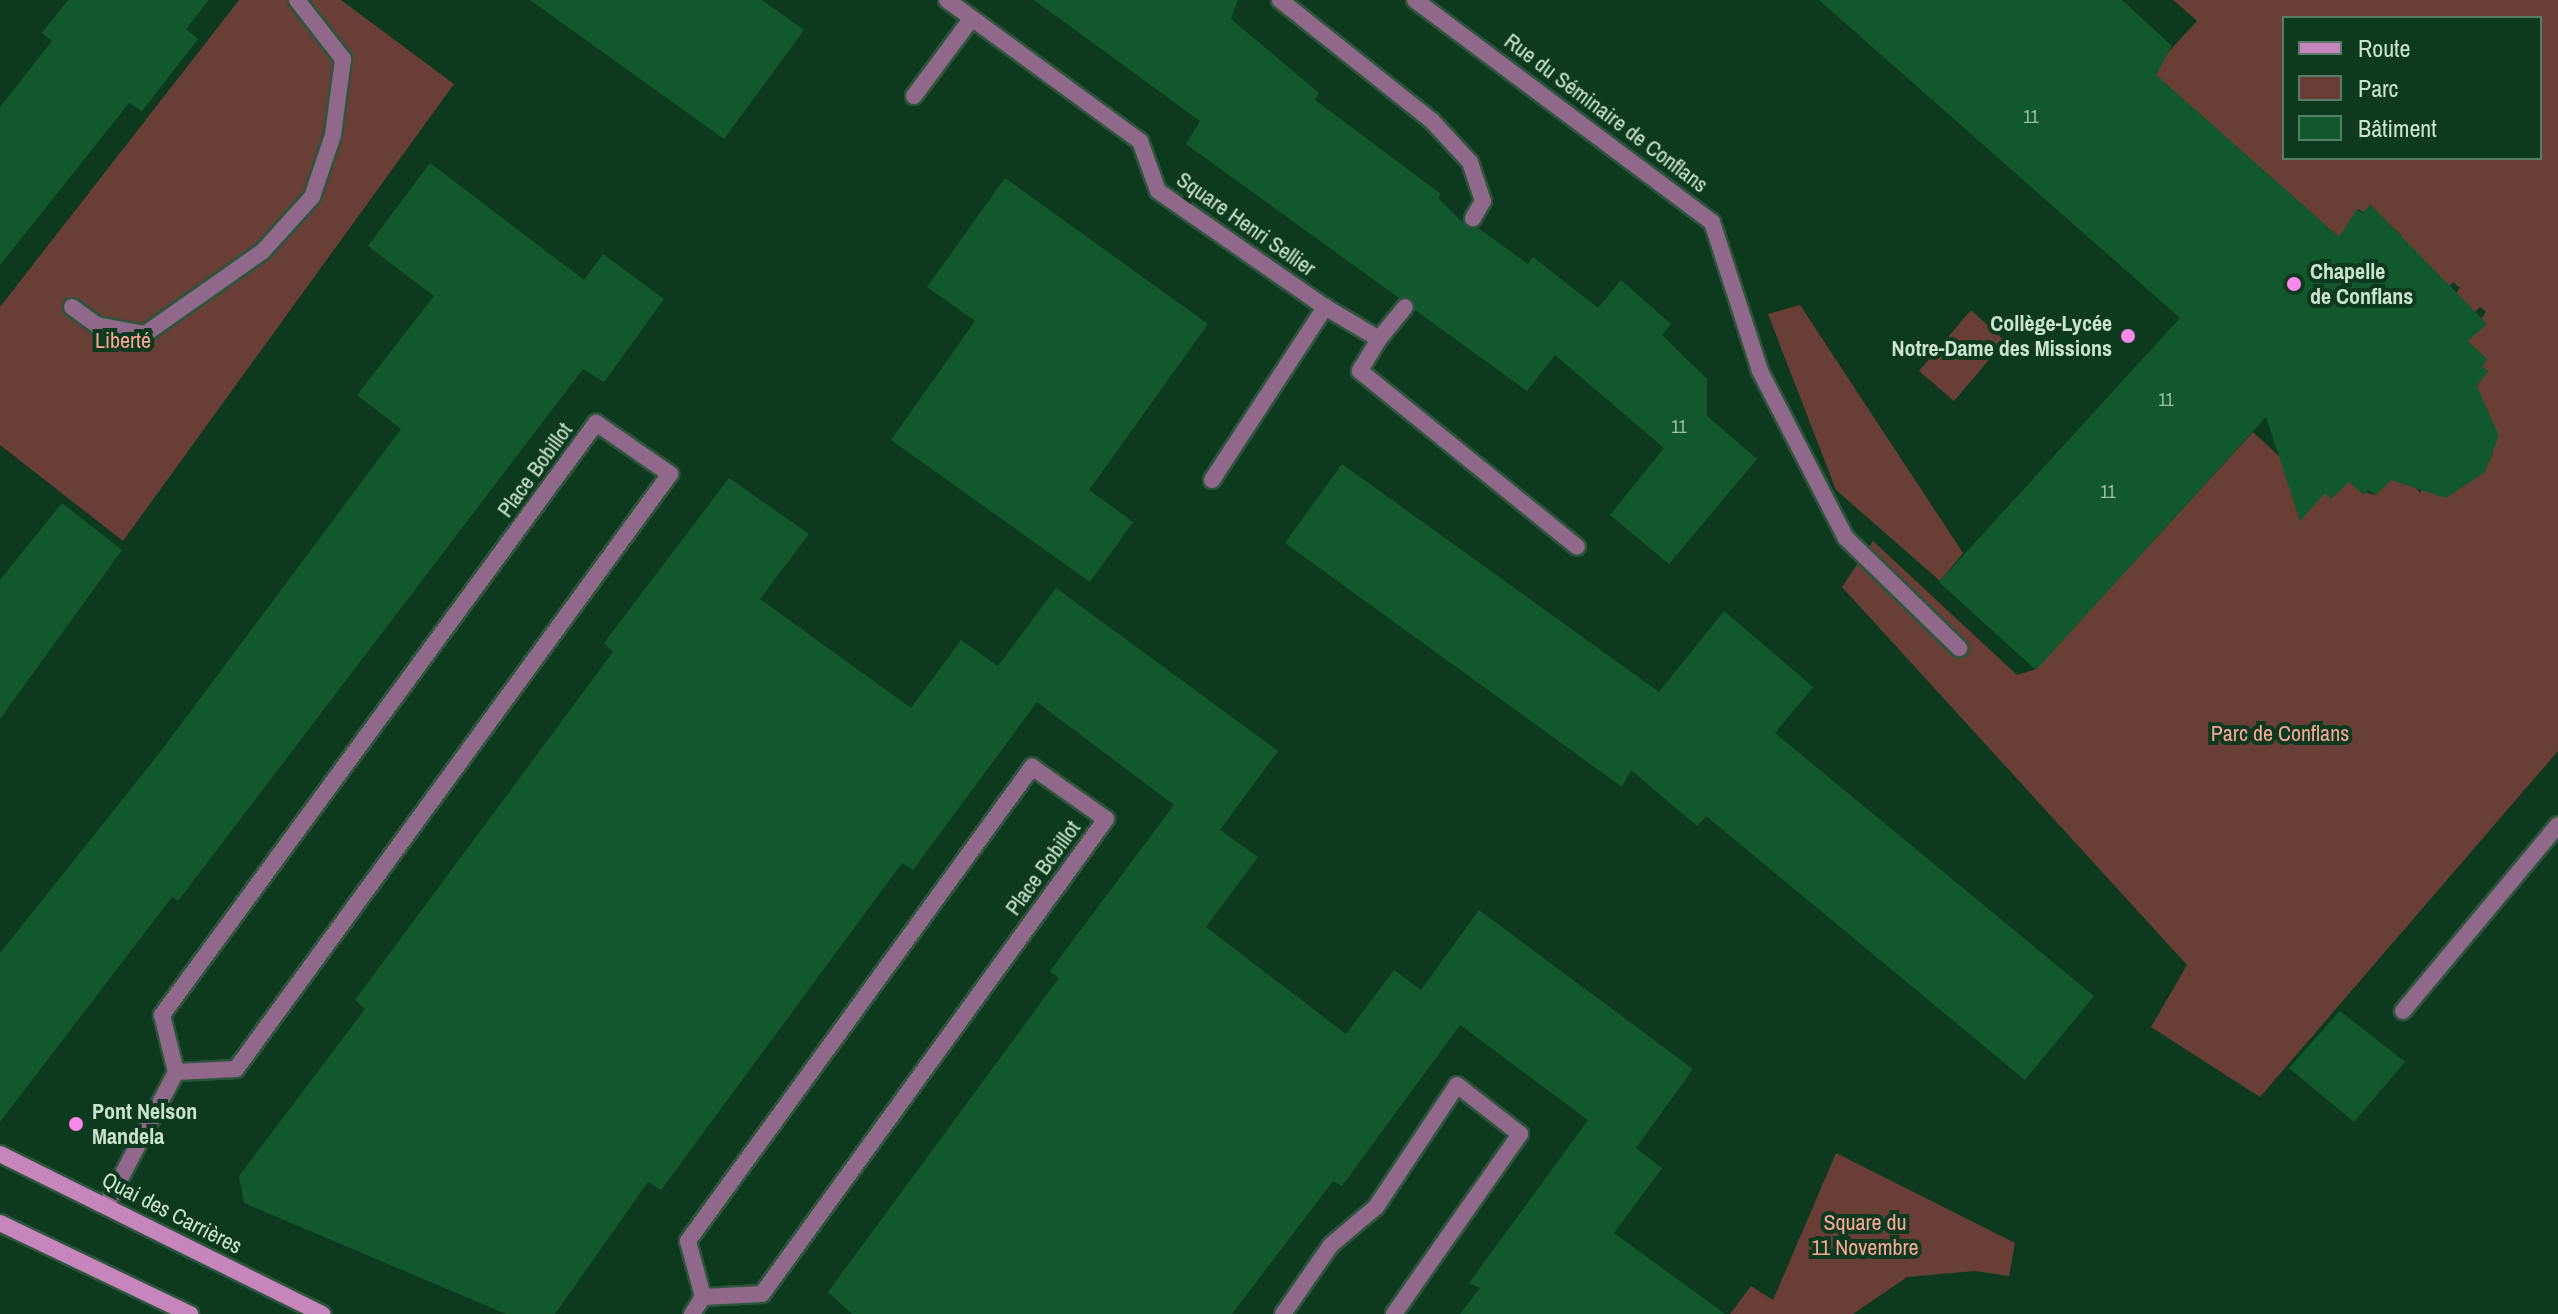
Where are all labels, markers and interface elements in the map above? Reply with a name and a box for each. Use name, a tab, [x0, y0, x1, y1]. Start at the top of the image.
legend	[2282, 16, 2542, 160]
street label: Rue du Séminaire de Conflans	[1499, 28, 1713, 198]
text: Route	[2358, 32, 2411, 64]
text: Parc	[2358, 72, 2398, 104]
house number: 11	[2023, 106, 2039, 128]
text: Bâtiment	[2358, 112, 2437, 144]
street label: Square Henri Sellier	[1171, 166, 1321, 282]
place label: Chapelle de Conflans	[2310, 258, 2413, 310]
marker: Chapelle de Conflans	[2285, 275, 2303, 293]
place label: Collège-Lycée Notre-Dame des Missions	[1891, 310, 2112, 362]
marker: Collège-Lycée Notre-Dame des Missions	[2119, 327, 2137, 345]
park label: Liberté	[95, 328, 151, 354]
house number: 11	[2158, 389, 2174, 411]
house number: 11	[1671, 416, 1687, 438]
street label: Place Bobillot	[492, 418, 578, 522]
house number: 11	[2100, 481, 2116, 503]
park label: Parc de Conflans	[2211, 721, 2349, 747]
street label: Place Bobillot	[1000, 816, 1086, 920]
place label: Pont Nelson Mandela	[92, 1098, 197, 1150]
marker: Pont Nelson Mandela	[67, 1115, 85, 1133]
street label: Quai des Carrières	[98, 1166, 246, 1260]
park label: Square du 11 Novembre	[1812, 1209, 1918, 1260]

